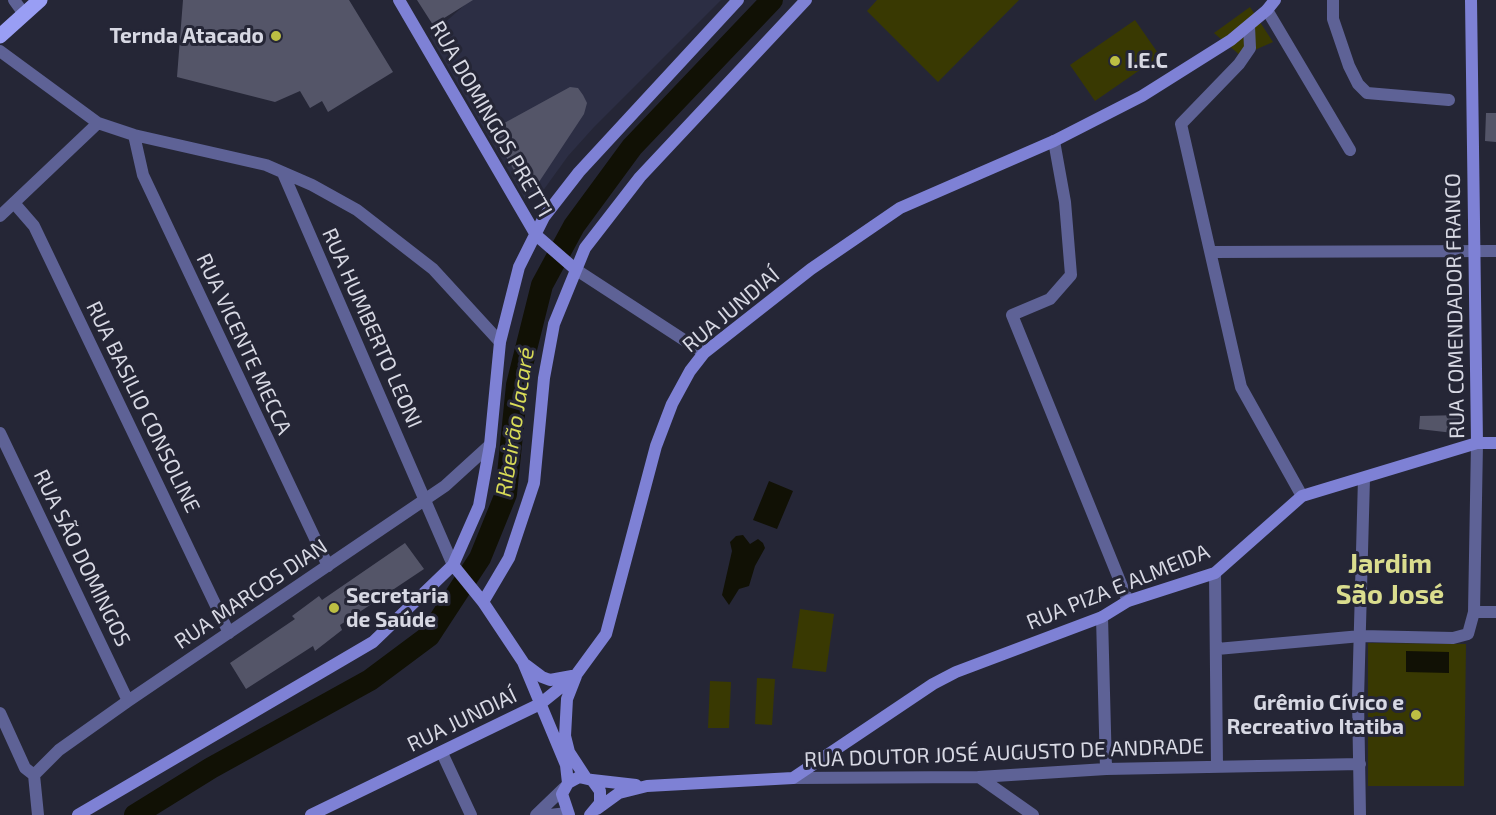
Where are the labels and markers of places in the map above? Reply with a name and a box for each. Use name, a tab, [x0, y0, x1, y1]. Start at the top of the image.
place label: Ternda Atacado	[109, 23, 264, 49]
marker: Ternda Atacado	[269, 29, 283, 43]
place label: I.E.C	[1127, 48, 1168, 74]
marker: I.E.C	[1108, 54, 1122, 68]
place label: Secretaria de Saúde	[346, 583, 449, 633]
marker: Secretaria de Saúde	[327, 601, 341, 615]
place label: Grêmio Cívico e Recreativo Itatiba	[1227, 690, 1404, 740]
marker: Grêmio Cívico e Recreativo Itatiba	[1409, 708, 1423, 722]

